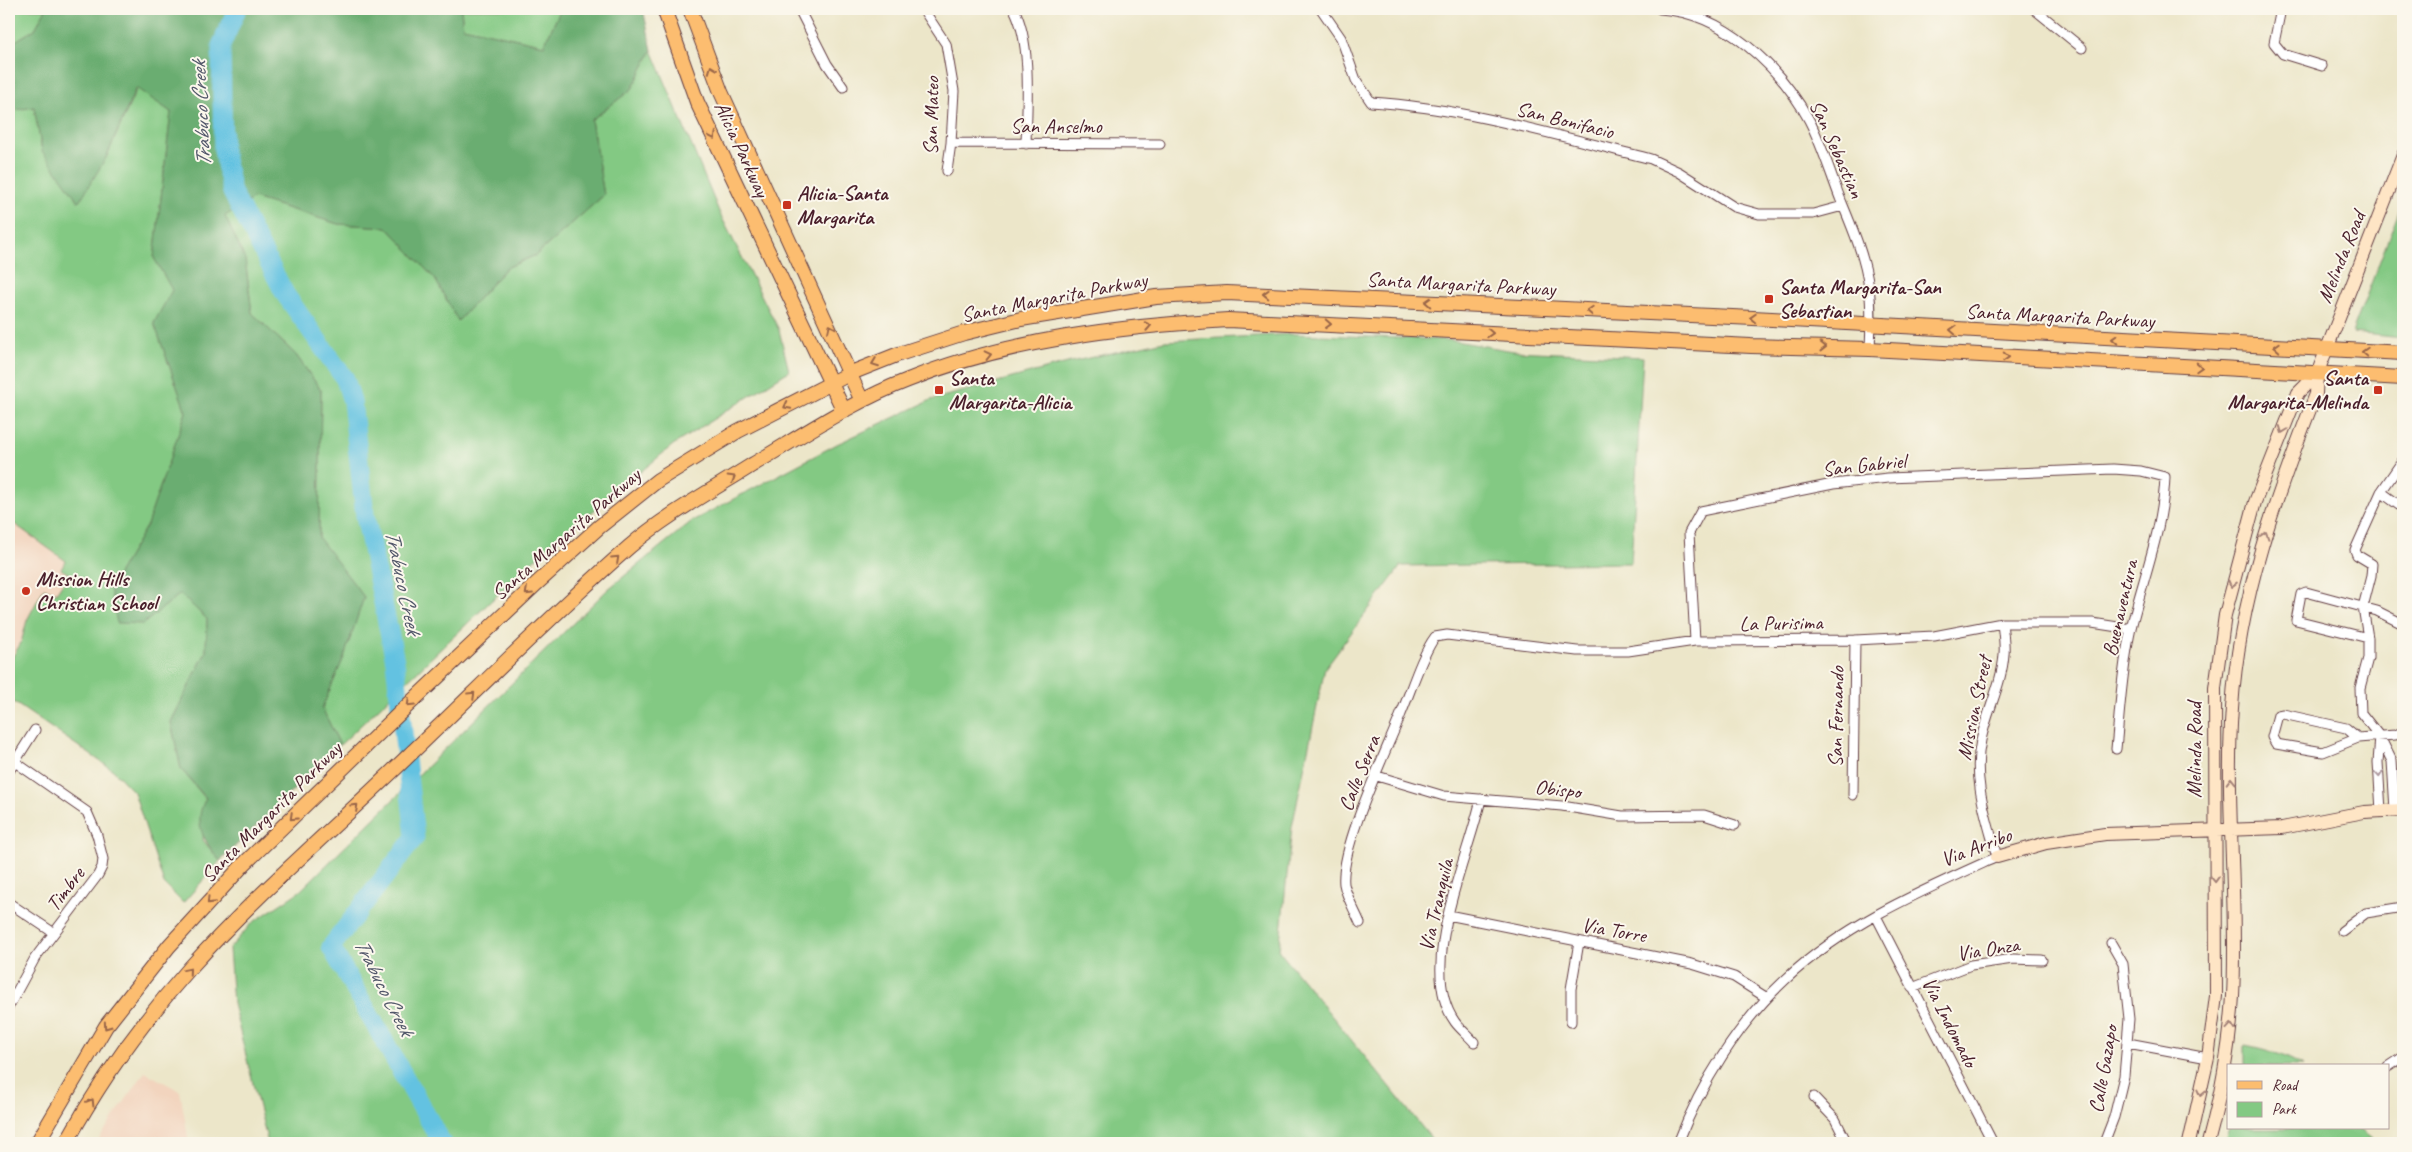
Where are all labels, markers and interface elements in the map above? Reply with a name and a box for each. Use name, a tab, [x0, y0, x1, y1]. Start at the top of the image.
water label: Trabuco Creek	[184, 57, 218, 167]
one-way arrow	[708, 65, 719, 74]
street label: San Mateo	[917, 75, 945, 155]
street label: San Bonifacio	[1514, 95, 1618, 145]
street label: San Sebastian	[1804, 96, 1870, 203]
street label: Alicia Parkway	[709, 97, 776, 203]
street label: San Anselmo	[1010, 113, 1103, 139]
one-way arrow	[707, 131, 717, 140]
place label: Alicia-Santa Margarita	[797, 180, 889, 230]
marker: Alicia-Santa Margarita	[781, 199, 793, 211]
street label: Melinda Road	[2311, 204, 2372, 306]
street label: Santa Margarita Parkway	[959, 266, 1151, 328]
street label: Santa Margarita Parkway	[1366, 266, 1558, 302]
place label: Santa Margarita-San Sebastian	[1779, 274, 1942, 324]
one-way arrow	[1261, 289, 1269, 299]
marker: Santa Margarita-San Sebastian	[1763, 293, 1775, 305]
one-way arrow	[1424, 297, 1432, 308]
street label: Santa Margarita Parkway	[1965, 298, 2157, 334]
one-way arrow	[1586, 305, 1594, 316]
one-way arrow	[1748, 313, 1756, 324]
one-way arrow	[1324, 319, 1332, 330]
one-way arrow	[1143, 321, 1152, 332]
one-way arrow	[827, 325, 837, 334]
one-way arrow	[1948, 325, 1956, 336]
one-way arrow	[1486, 327, 1494, 338]
one-way arrow	[2111, 334, 2119, 345]
one-way arrow	[1819, 342, 1827, 353]
one-way arrow	[2273, 342, 2281, 353]
one-way arrow	[2360, 346, 2368, 357]
one-way arrow	[984, 350, 993, 361]
one-way arrow	[2002, 351, 2010, 362]
one-way arrow	[871, 357, 880, 367]
one-way arrow	[2195, 362, 2203, 373]
place label: Santa Margarita-Alicia	[949, 365, 1074, 415]
place label: Santa Margarita-Melinda	[2227, 365, 2370, 415]
marker: Santa Margarita-Alicia	[933, 384, 945, 396]
marker: Santa Margarita-Melinda	[2372, 384, 2384, 396]
one-way arrow	[783, 400, 792, 410]
one-way arrow	[2279, 425, 2290, 434]
street label: San Gabriel	[1821, 447, 1910, 482]
street label: Santa Margarita Parkway	[486, 461, 647, 606]
one-way arrow	[727, 474, 736, 484]
water label: Trabuco Creek	[378, 528, 428, 640]
one-way arrow	[2259, 531, 2269, 539]
street label: Buenaventura	[2096, 555, 2144, 659]
one-way arrow	[610, 556, 619, 565]
place label: Mission Hills Christian School	[36, 566, 161, 616]
one-way arrow	[2227, 579, 2238, 588]
marker: Mission Hills Christian School	[20, 585, 32, 597]
one-way arrow	[525, 586, 534, 595]
street label: La Purisima	[1739, 609, 1824, 637]
street label: Mission Street	[1950, 651, 1998, 762]
street label: San Fernando	[1822, 665, 1850, 768]
one-way arrow	[467, 692, 476, 701]
one-way arrow	[407, 697, 416, 706]
street label: Melinda Road	[2181, 698, 2207, 798]
street label: Calle Serra	[1332, 730, 1387, 815]
street label: Santa Margarita Parkway	[195, 735, 348, 888]
one-way arrow	[2373, 770, 2384, 778]
street label: Obispo	[1534, 773, 1585, 805]
one-way arrow	[2226, 777, 2236, 784]
one-way arrow	[349, 804, 358, 813]
one-way arrow	[290, 811, 299, 820]
street label: Via Arribo	[1937, 821, 2017, 872]
street label: Via Tranquila	[1413, 854, 1460, 954]
street label: Timbre	[40, 861, 91, 916]
one-way arrow	[2210, 875, 2221, 883]
one-way arrow	[207, 896, 216, 905]
street label: Via Torre	[1580, 912, 1650, 949]
street label: Via Onza	[1955, 931, 2023, 967]
water label: Trabuco Creek	[348, 934, 422, 1044]
one-way arrow	[182, 968, 191, 977]
street label: Via Indomado	[1916, 973, 1985, 1074]
one-way arrow	[104, 1020, 113, 1030]
street label: Calle Gazapo	[2083, 1021, 2124, 1115]
one-way arrow	[2225, 1023, 2236, 1031]
legend	[2227, 1064, 2390, 1130]
text: Road	[2272, 1076, 2299, 1095]
one-way arrow	[2196, 1088, 2207, 1097]
one-way arrow	[85, 1098, 95, 1107]
text: Park	[2272, 1100, 2297, 1119]

